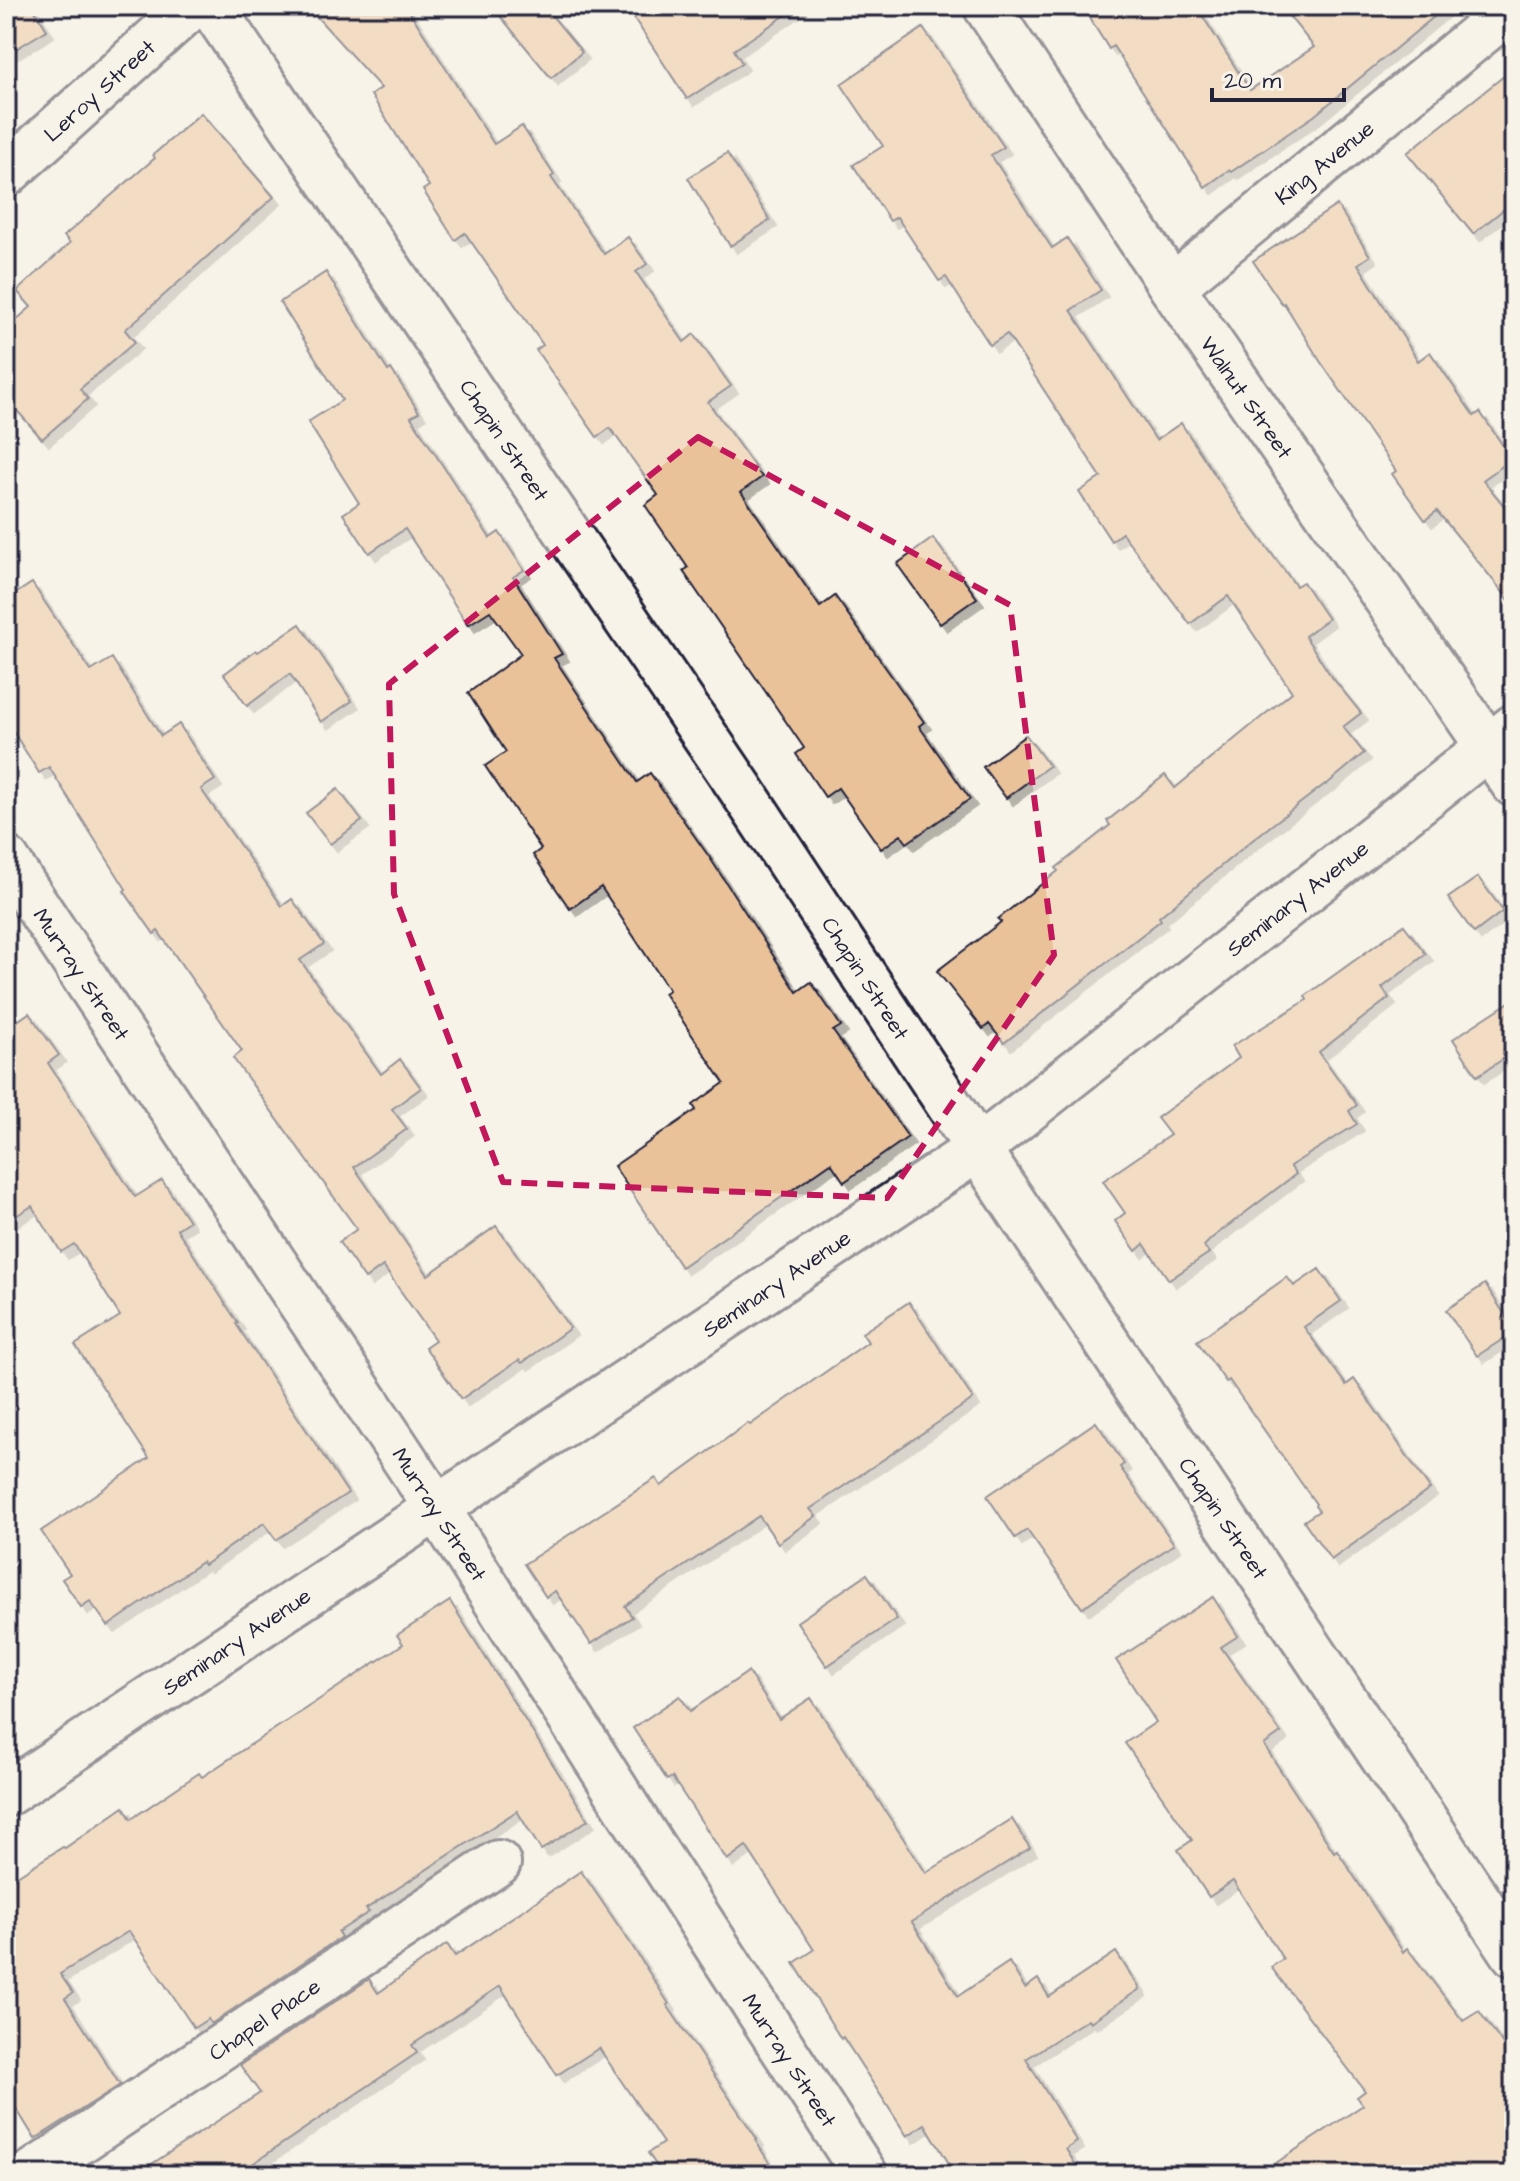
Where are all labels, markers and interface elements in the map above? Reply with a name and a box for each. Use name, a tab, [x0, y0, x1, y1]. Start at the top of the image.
street label: Leroy Street	[37, 33, 163, 150]
scale bar	[1212, 52, 1344, 102]
text: 20 m	[1224, 64, 1281, 98]
street label: King Avenue	[1269, 114, 1382, 214]
street label: Walnut Street	[1192, 330, 1300, 465]
street label: Chapin Street	[452, 374, 556, 508]
street label: Seminary Avenue	[1220, 834, 1376, 965]
street label: Murray Street	[24, 903, 137, 1048]
street label: Chapin Street	[813, 911, 916, 1046]
street label: Seminary Avenue	[696, 1223, 858, 1346]
street label: Murray Street	[383, 1442, 494, 1588]
street label: Chapin Street	[1171, 1452, 1275, 1586]
street label: Seminary Avenue	[156, 1581, 318, 1704]
street label: Chapel Place	[203, 1971, 327, 2069]
street label: Murray Street	[733, 1988, 844, 2134]

